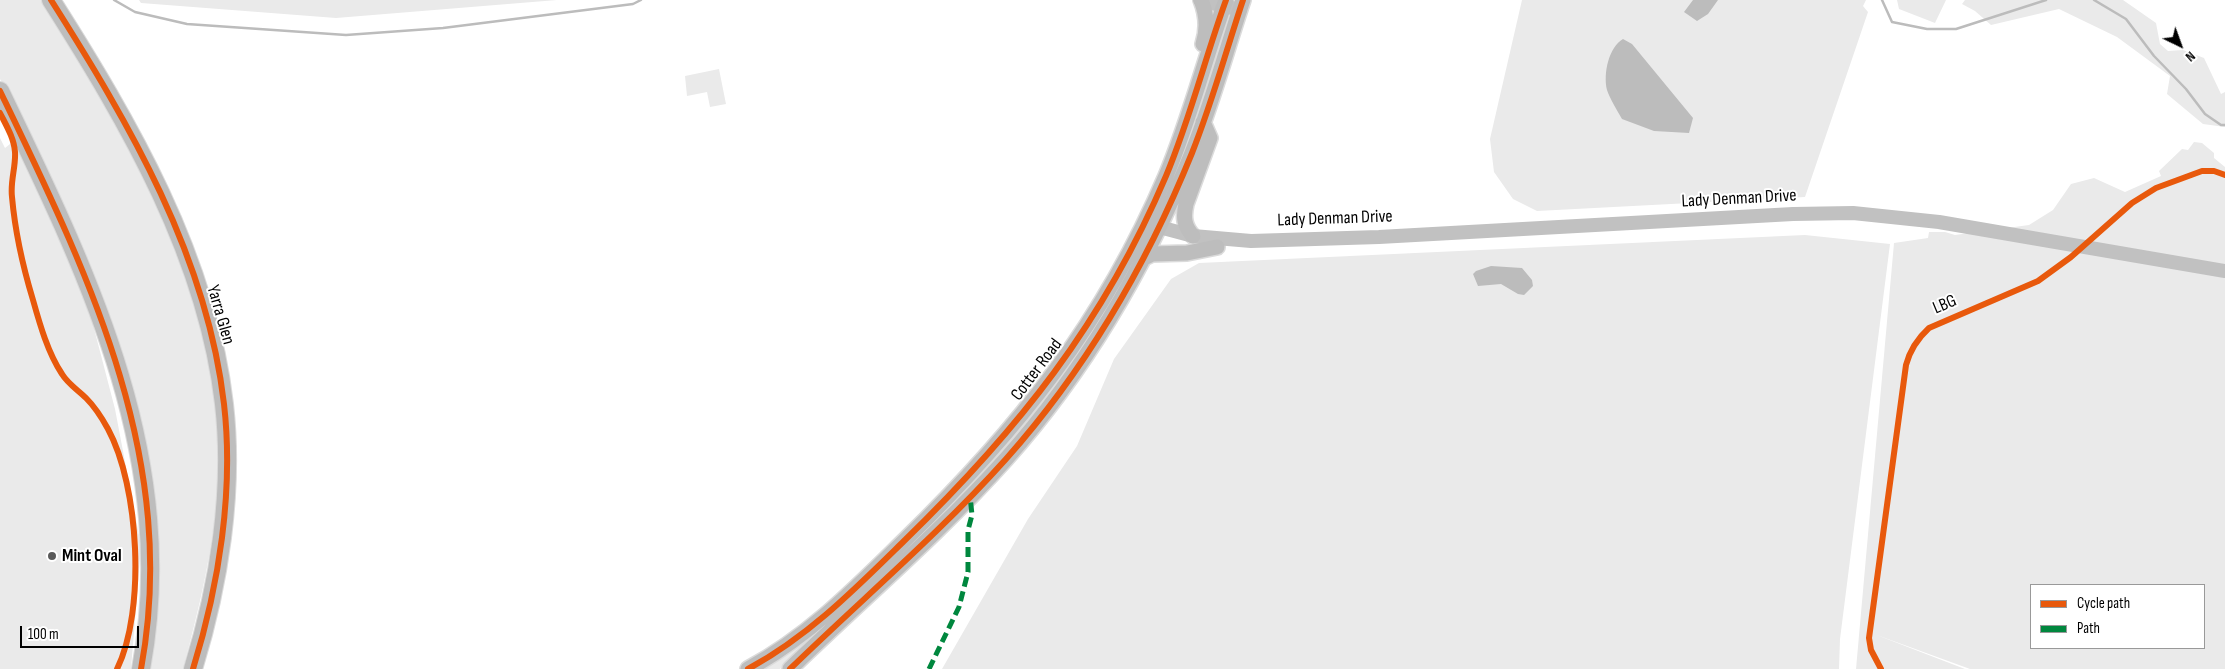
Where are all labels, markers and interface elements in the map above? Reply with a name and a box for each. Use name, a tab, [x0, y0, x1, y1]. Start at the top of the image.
north arrow	[2155, 20, 2205, 70]
text: N	[2182, 48, 2199, 65]
street label: Lady Denman Drive	[1681, 185, 1797, 213]
street label: Lady Denman Drive	[1277, 206, 1393, 232]
street label: Yarra Glen	[201, 283, 239, 347]
street label: LBG	[1930, 290, 1960, 320]
street label: Cotter Road	[1007, 335, 1067, 405]
place label: Mint Oval	[62, 545, 122, 567]
marker: Mint Oval	[46, 550, 58, 562]
legend	[2030, 584, 2205, 649]
text: Cycle path	[2077, 594, 2130, 613]
scale bar	[22, 616, 141, 648]
text: Path	[2077, 619, 2100, 638]
text: 100 m	[28, 625, 59, 644]

